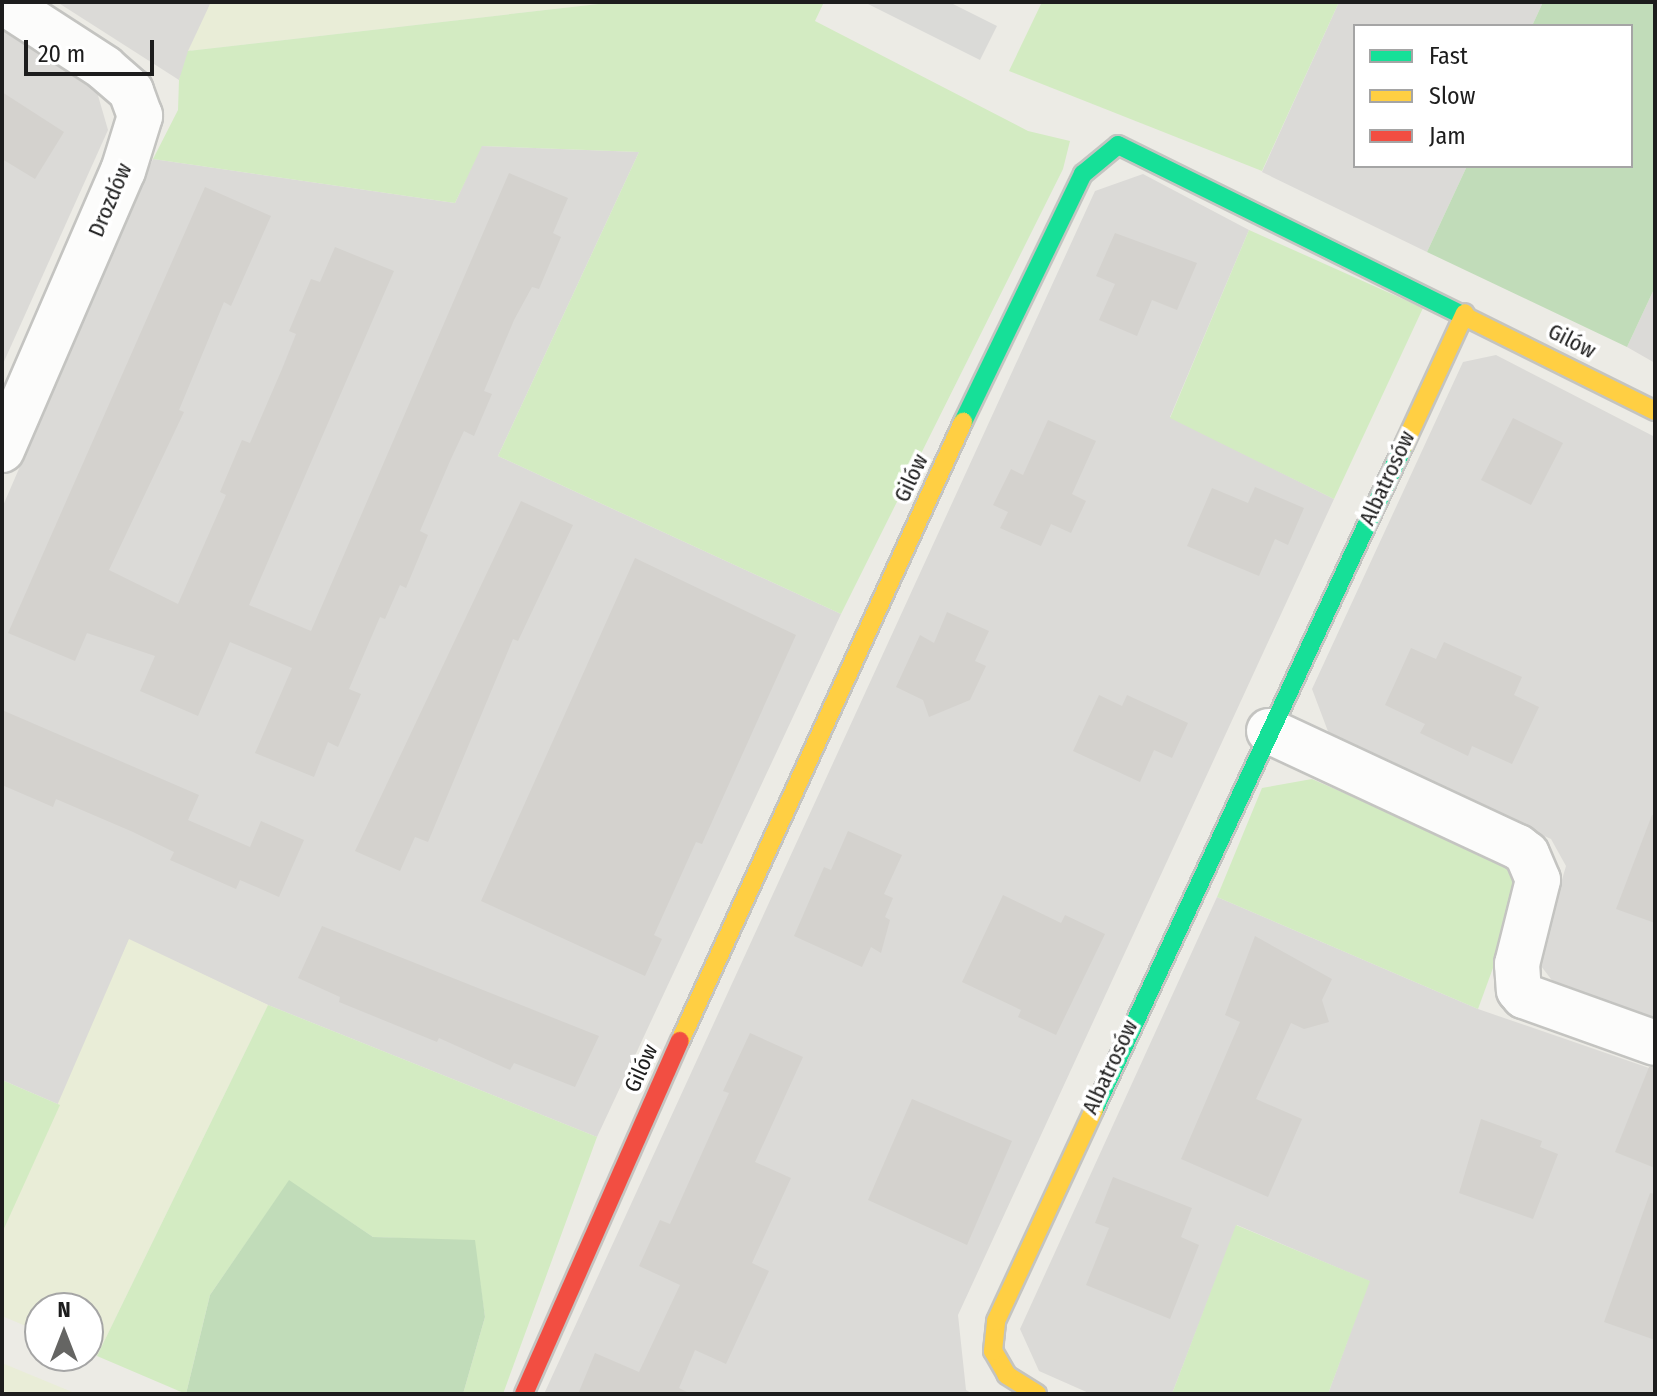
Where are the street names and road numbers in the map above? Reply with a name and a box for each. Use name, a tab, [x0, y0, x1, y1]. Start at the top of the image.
street label: Drozdów	[83, 159, 137, 241]
street label: Gilów	[1544, 318, 1600, 364]
street label: Albatrosów	[1354, 427, 1420, 529]
street label: Gilów	[889, 450, 933, 506]
street label: Albatrosów	[1077, 1016, 1143, 1118]
street label: Gilów	[619, 1040, 663, 1096]

